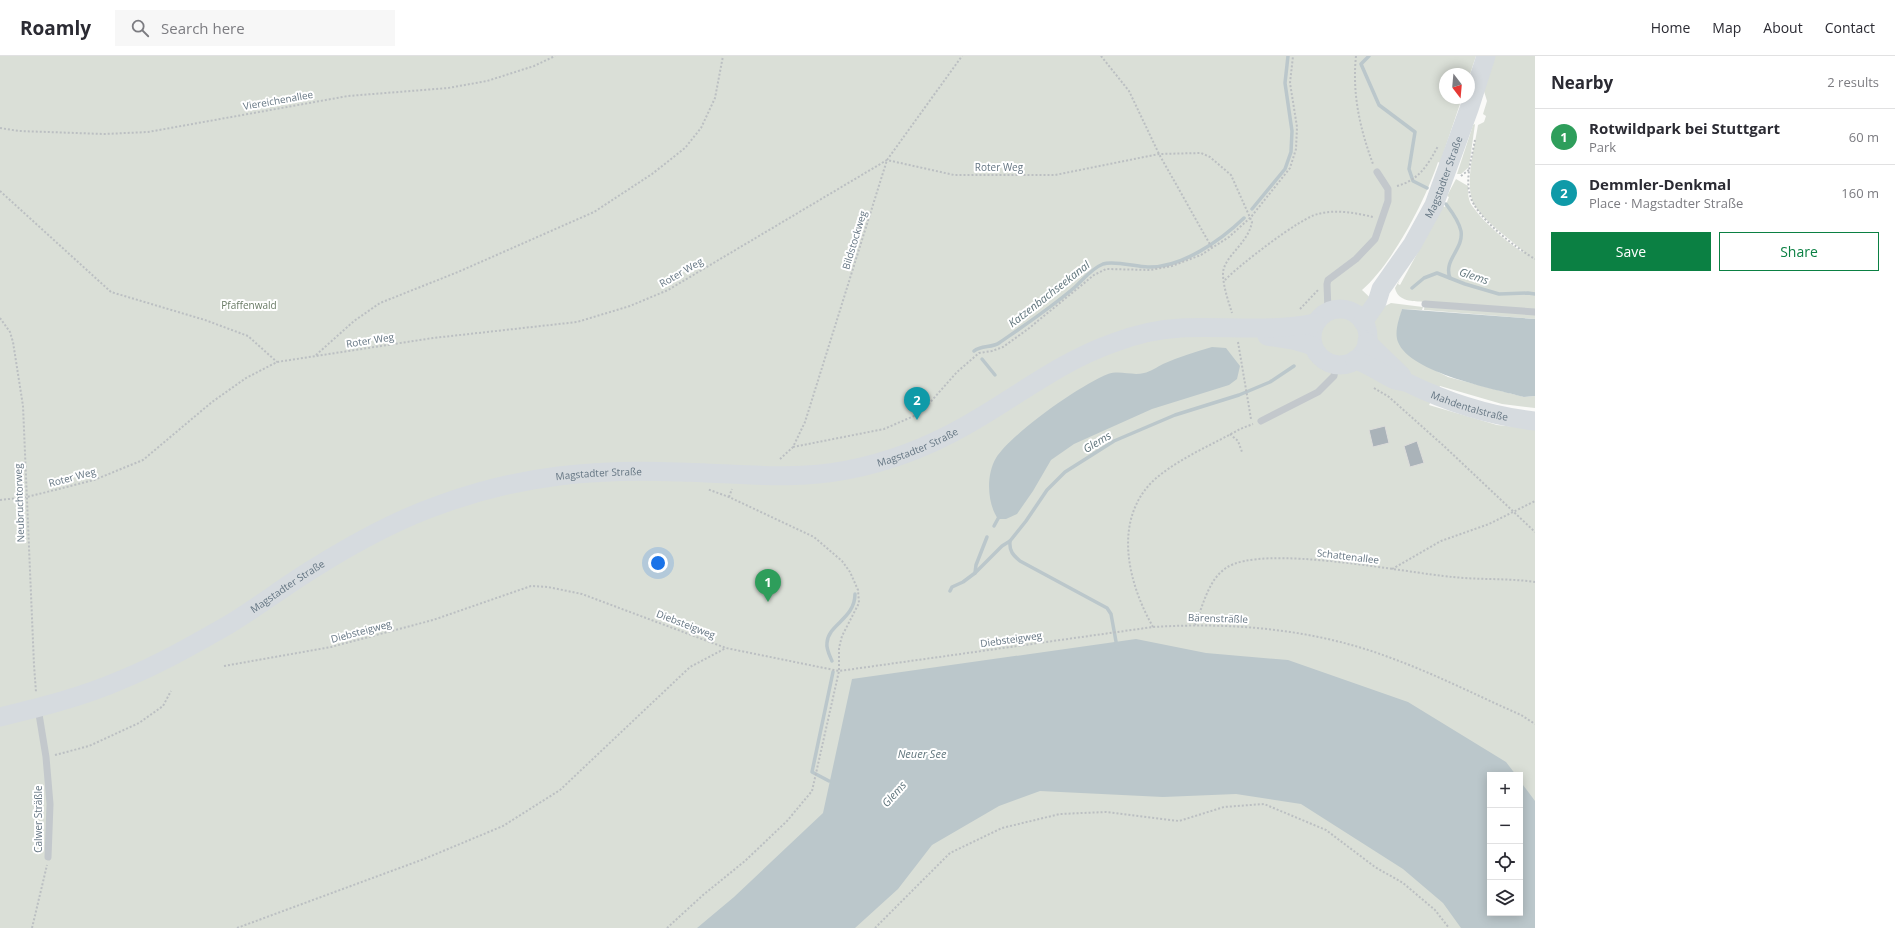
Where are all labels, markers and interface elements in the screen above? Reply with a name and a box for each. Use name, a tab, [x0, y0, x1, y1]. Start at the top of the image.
search box	[115, 10, 395, 46]
text: Roamly	[20, 15, 91, 41]
icon: search	[129, 17, 151, 39]
text: Search here	[161, 18, 245, 38]
text: Home	[1651, 18, 1690, 37]
text: Map	[1712, 18, 1741, 37]
text: About	[1763, 18, 1803, 37]
text: Contact	[1825, 18, 1875, 37]
north arrow	[1439, 68, 1475, 104]
text: Nearby	[1551, 71, 1613, 94]
text: 2 results	[1827, 73, 1879, 91]
street label: Viereichenallee	[242, 87, 314, 113]
text: Rotwildpark bei Stuttgart	[1589, 118, 1780, 138]
text: 1	[1560, 128, 1568, 146]
text: 60 m	[1849, 128, 1879, 146]
street label: Magstadter Straße	[1421, 134, 1466, 220]
text: Park	[1589, 138, 1616, 156]
street label: Roter Weg	[975, 160, 1024, 174]
text: Demmler-Denkmal	[1589, 174, 1731, 194]
text: 2	[1560, 184, 1568, 202]
text: 160 m	[1841, 184, 1879, 202]
text: Place · Magstadter Straße	[1589, 194, 1743, 212]
street label: Bildstockweg	[838, 208, 870, 271]
button: Save	[1551, 232, 1711, 271]
button: Share	[1719, 232, 1879, 271]
street label: Roter Weg	[657, 254, 706, 290]
water label: Katzenbachseekanal	[1005, 257, 1093, 330]
water label: Glems	[1458, 264, 1491, 287]
park label: Pfaffenwald	[221, 298, 277, 312]
street label: Roter Weg	[345, 329, 396, 351]
pin: 2	[904, 387, 930, 420]
street label: Mahdentalstraße	[1429, 387, 1510, 424]
street label: Magstadter Straße	[875, 424, 961, 470]
water label: Glems	[1080, 427, 1114, 456]
street label: Neubruchtorweg	[11, 463, 27, 543]
street label: Roter Weg	[47, 464, 98, 490]
street label: Magstadter Straße	[555, 464, 642, 483]
street label: Schattenallee	[1316, 545, 1380, 567]
your location	[648, 553, 668, 573]
street label: Magstadter Straße	[247, 556, 327, 616]
pin: 1	[755, 569, 781, 602]
street label: Diebsteigweg	[654, 606, 718, 642]
street label: Bärensträßle	[1188, 610, 1249, 626]
street label: Diebsteigweg	[329, 616, 393, 646]
street label: Diebsteigweg	[979, 628, 1043, 650]
water label: Neuer See	[898, 746, 947, 761]
map controls	[1487, 772, 1523, 916]
button: +	[1487, 772, 1523, 808]
water label: Glems	[878, 777, 909, 810]
street label: Calwer Sträßle	[31, 785, 45, 853]
button: −	[1487, 808, 1523, 844]
button: locate	[1487, 844, 1523, 880]
button: layers	[1487, 880, 1523, 916]

